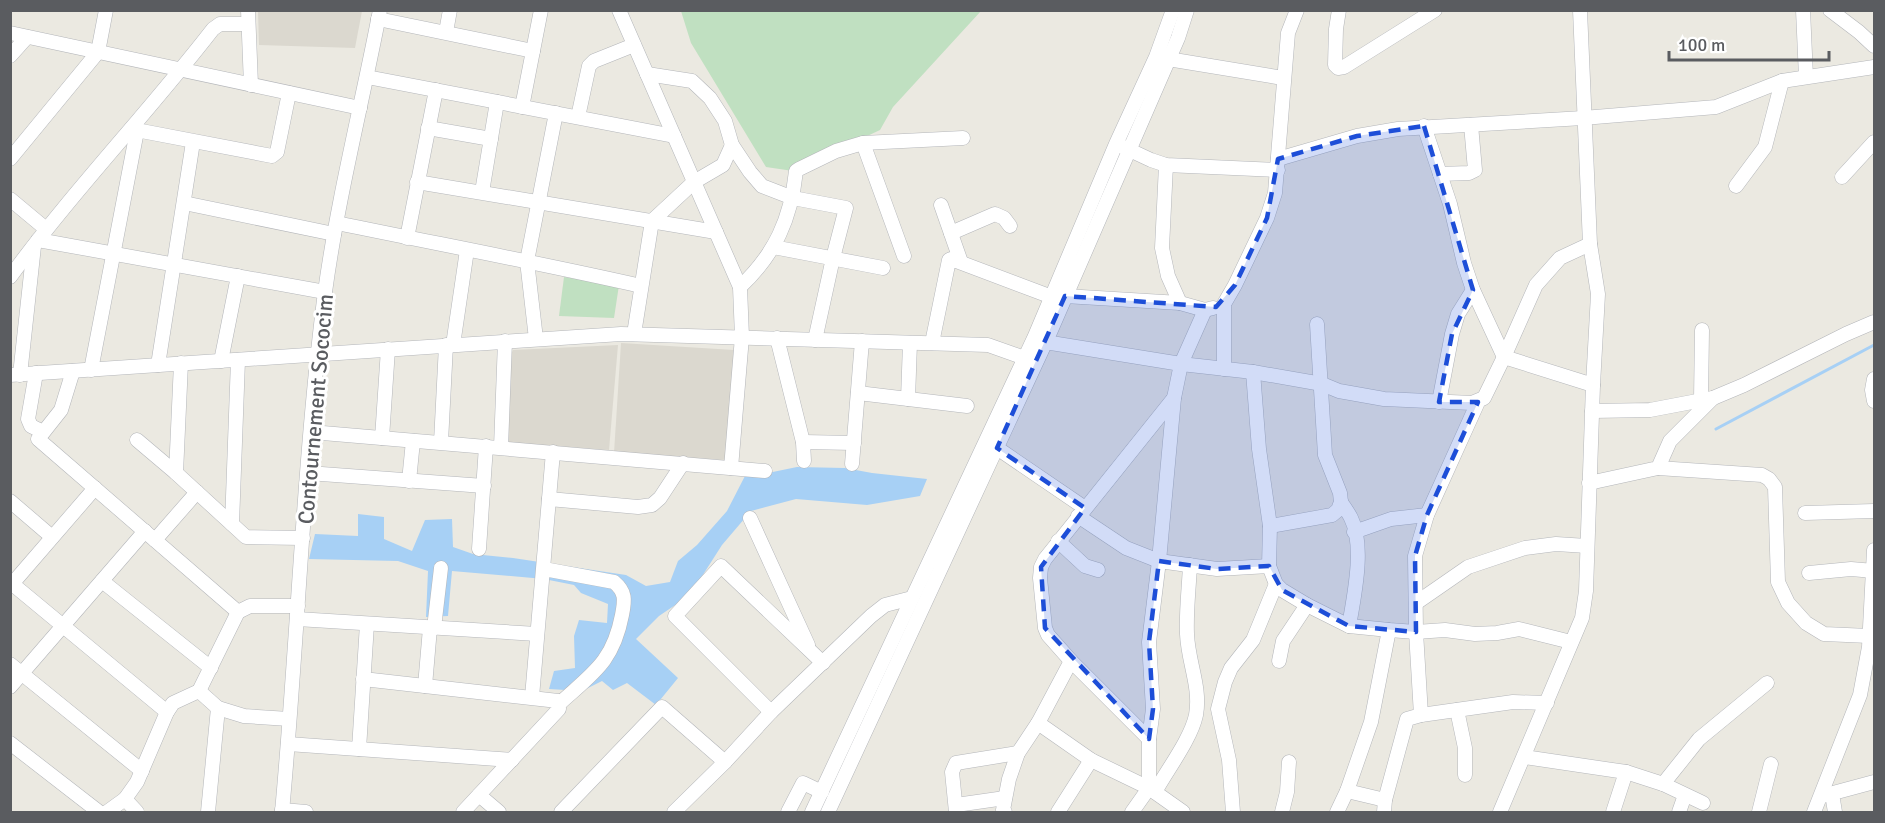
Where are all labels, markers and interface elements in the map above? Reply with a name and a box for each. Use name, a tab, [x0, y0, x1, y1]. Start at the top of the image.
scale bar	[1669, 24, 1830, 62]
text: 100 m	[1678, 34, 1725, 56]
street label: Contournement Sococim	[292, 293, 339, 525]

